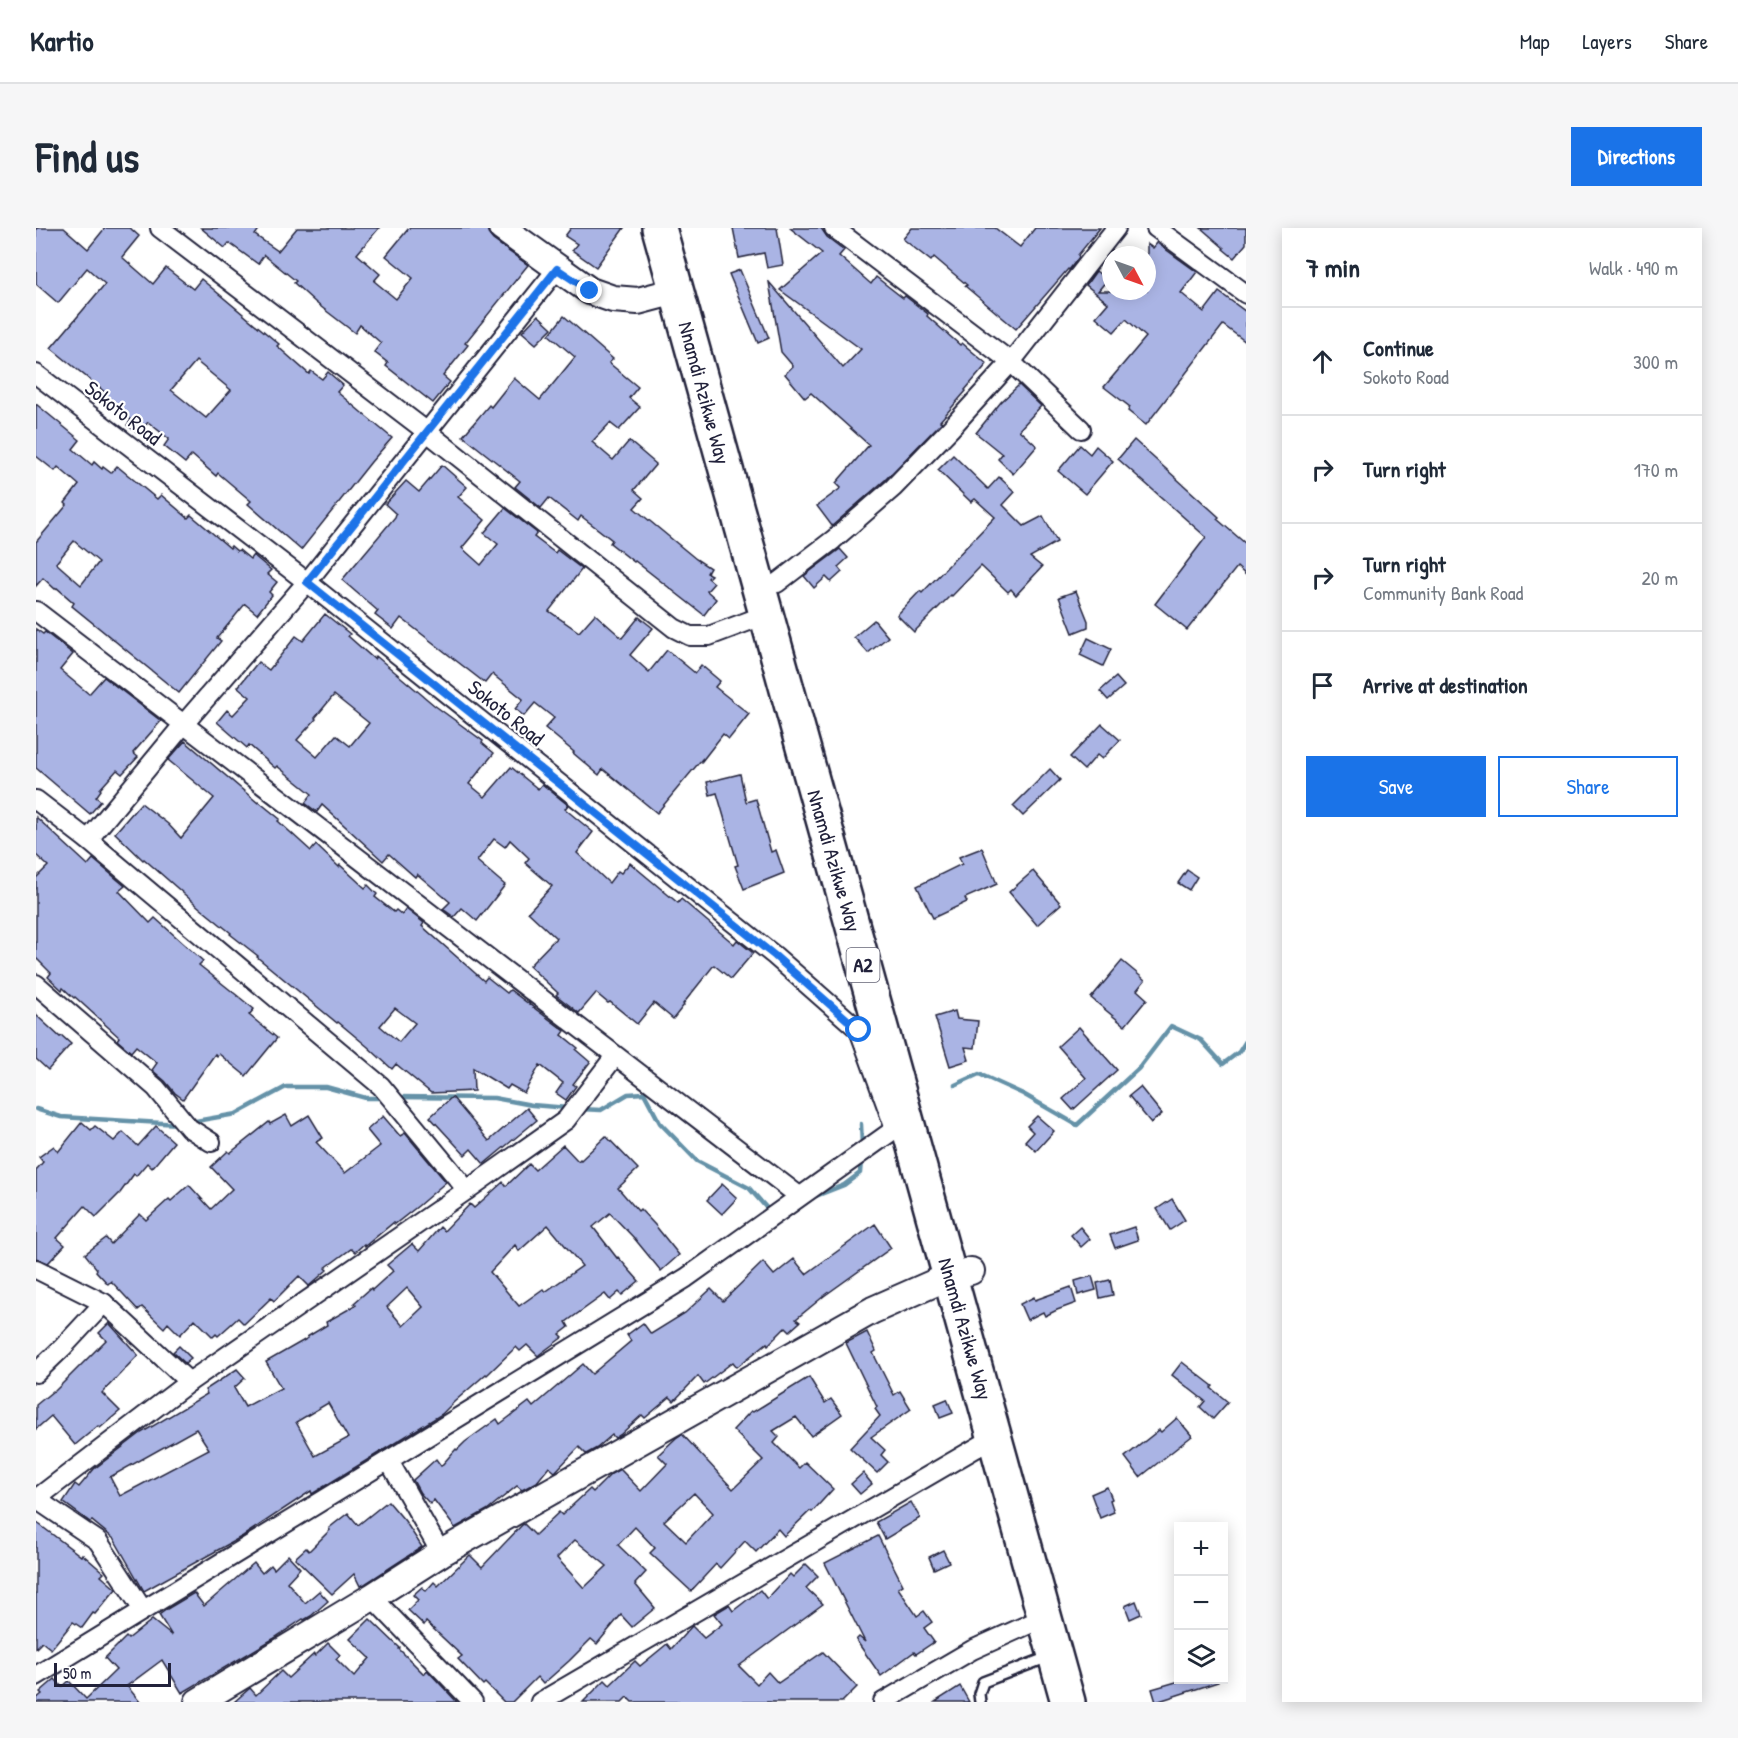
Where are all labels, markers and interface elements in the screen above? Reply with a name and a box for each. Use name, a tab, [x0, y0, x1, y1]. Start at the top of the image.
text: Kartio	[30, 22, 94, 60]
text: Map	[1520, 27, 1549, 56]
text: Layers	[1582, 27, 1632, 56]
text: Share	[1665, 27, 1708, 56]
button: Directions	[1571, 127, 1702, 186]
text: Find us	[36, 128, 139, 185]
north arrow	[1102, 246, 1156, 300]
text: 7 min	[1306, 250, 1360, 285]
text: Walk · 490 m	[1589, 254, 1678, 281]
route end	[576, 277, 602, 303]
street label: Nnamdi Azikwe Way	[672, 318, 737, 467]
text: Continue	[1363, 333, 1434, 363]
icon: ahead	[1306, 345, 1339, 378]
text: 300 m	[1633, 348, 1678, 375]
text: Sokoto Road	[1363, 363, 1449, 390]
street label: Sokoto Road	[79, 373, 168, 452]
icon: right	[1306, 453, 1339, 486]
text: Turn right	[1363, 454, 1446, 484]
text: 170 m	[1634, 456, 1678, 483]
text: Turn right	[1363, 549, 1446, 579]
icon: right	[1306, 561, 1339, 594]
text: 20 m	[1641, 564, 1678, 591]
text: Community Bank Road	[1363, 579, 1523, 606]
icon: arrive	[1306, 669, 1339, 702]
text: Arrive at destination	[1363, 670, 1528, 700]
street label: Sokoto Road	[462, 673, 550, 752]
button: Save	[1306, 756, 1486, 817]
button: Share	[1498, 756, 1678, 817]
street label: Nnamdi Azikwe Way	[800, 786, 869, 935]
road number: A2	[846, 948, 880, 982]
route start	[845, 1016, 871, 1042]
street label: Nnamdi Azikwe Way	[931, 1254, 1000, 1403]
map controls	[1174, 1522, 1228, 1684]
button: +	[1174, 1522, 1228, 1576]
button: −	[1174, 1576, 1228, 1630]
button: layers	[1174, 1630, 1228, 1684]
scale bar	[54, 1660, 171, 1688]
text: 50 m	[63, 1662, 92, 1684]

